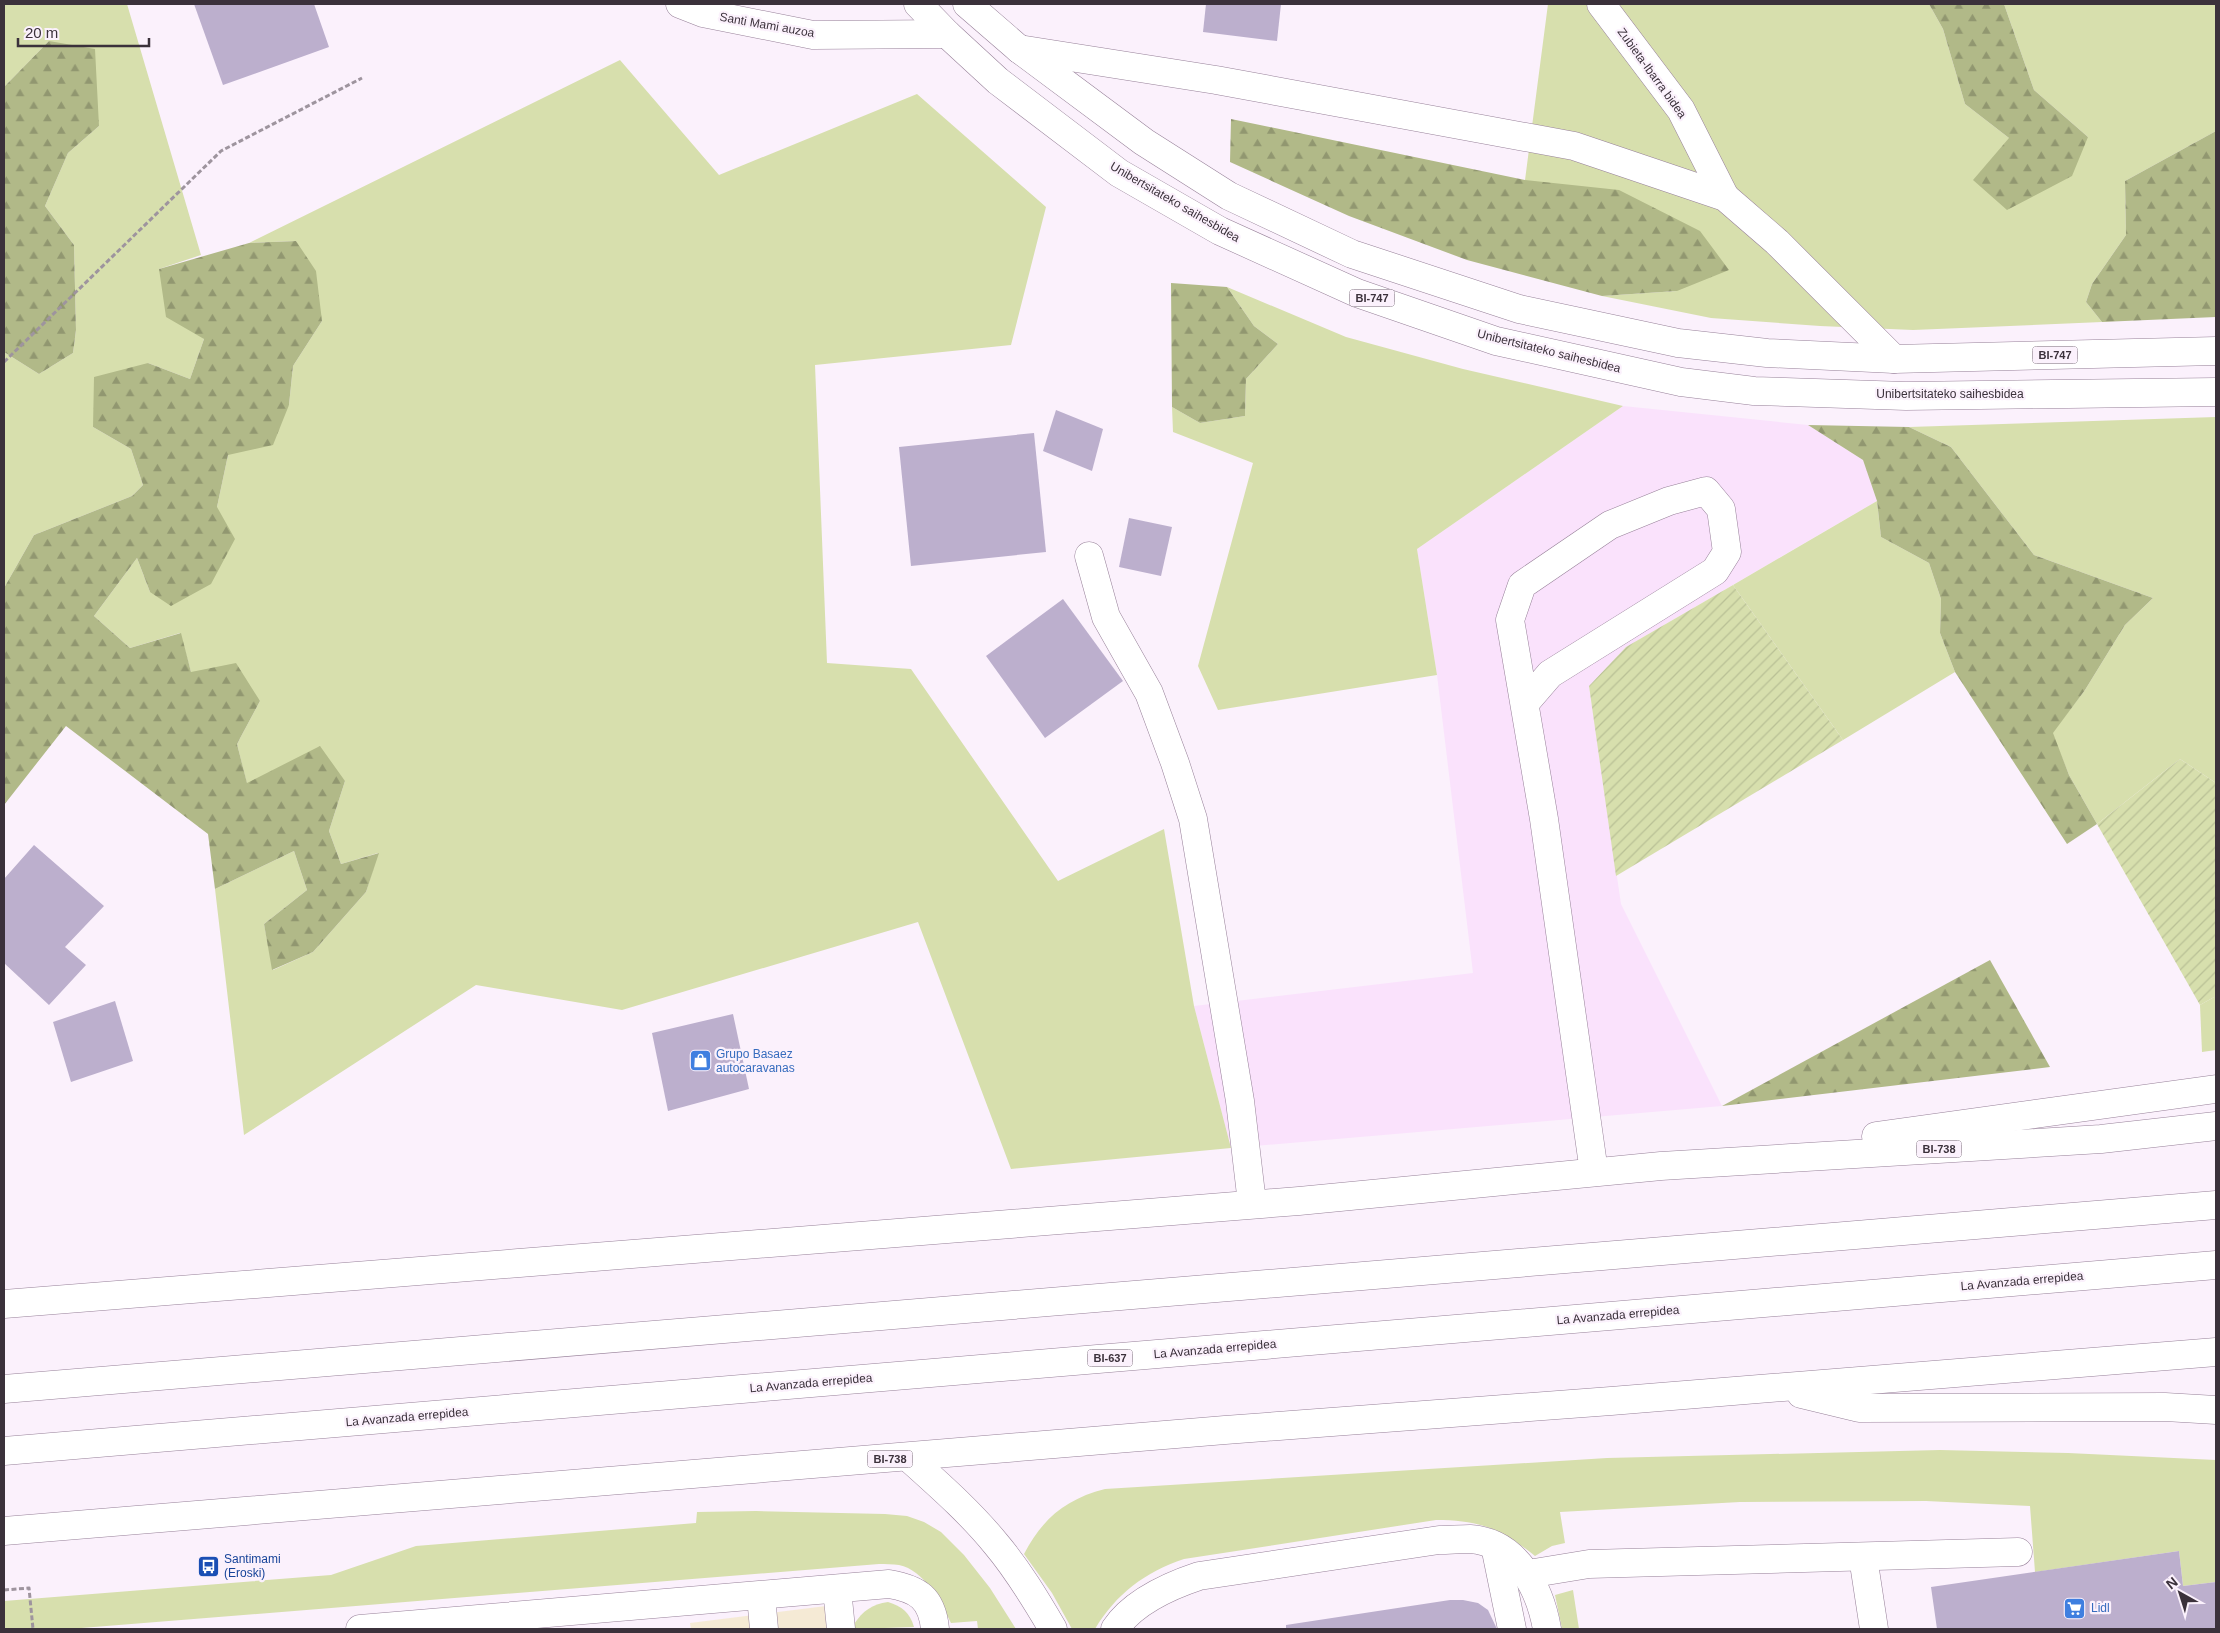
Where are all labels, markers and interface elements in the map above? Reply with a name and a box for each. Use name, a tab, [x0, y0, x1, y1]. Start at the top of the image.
street label: Santi Mami auzoa	[718, 10, 816, 40]
scale bar	[18, 15, 149, 47]
text: 20 m	[25, 24, 58, 41]
street label: Zubieta-Ibarra bidea	[1615, 25, 1690, 121]
street label: Unibertsitateko saihesbidea	[1108, 159, 1243, 245]
road number: BI-747	[1350, 290, 1394, 306]
street label: Unibertsitateko saihesbidea	[1476, 326, 1623, 376]
road number: BI-747	[2032, 346, 2078, 364]
street label: Unibertsitateko saihesbidea	[1876, 387, 2024, 401]
place label: Grupo Basaez autocaravanas	[716, 1047, 795, 1075]
shop icon: Grupo Basaez autocaravanas	[688, 1049, 712, 1073]
road number: BI-738	[1916, 1140, 1962, 1158]
street label: La Avanzada errepidea	[1960, 1269, 2084, 1293]
street label: La Avanzada errepidea	[1556, 1303, 1680, 1327]
street label: La Avanzada errepidea	[1153, 1337, 1277, 1361]
road number: BI-637	[1088, 1350, 1132, 1366]
street label: La Avanzada errepidea	[749, 1371, 873, 1395]
street label: La Avanzada errepidea	[345, 1405, 469, 1429]
road number: BI-738	[868, 1450, 912, 1468]
place label: Santimami (Eroski)	[224, 1552, 281, 1580]
bus stop icon: Santimami (Eroski)	[196, 1554, 220, 1578]
north arrow	[2155, 1568, 2205, 1618]
text: N	[2163, 1573, 2181, 1592]
supermarket icon: Lidl	[2063, 1596, 2087, 1620]
place label: Lidl	[2091, 1601, 2110, 1615]

